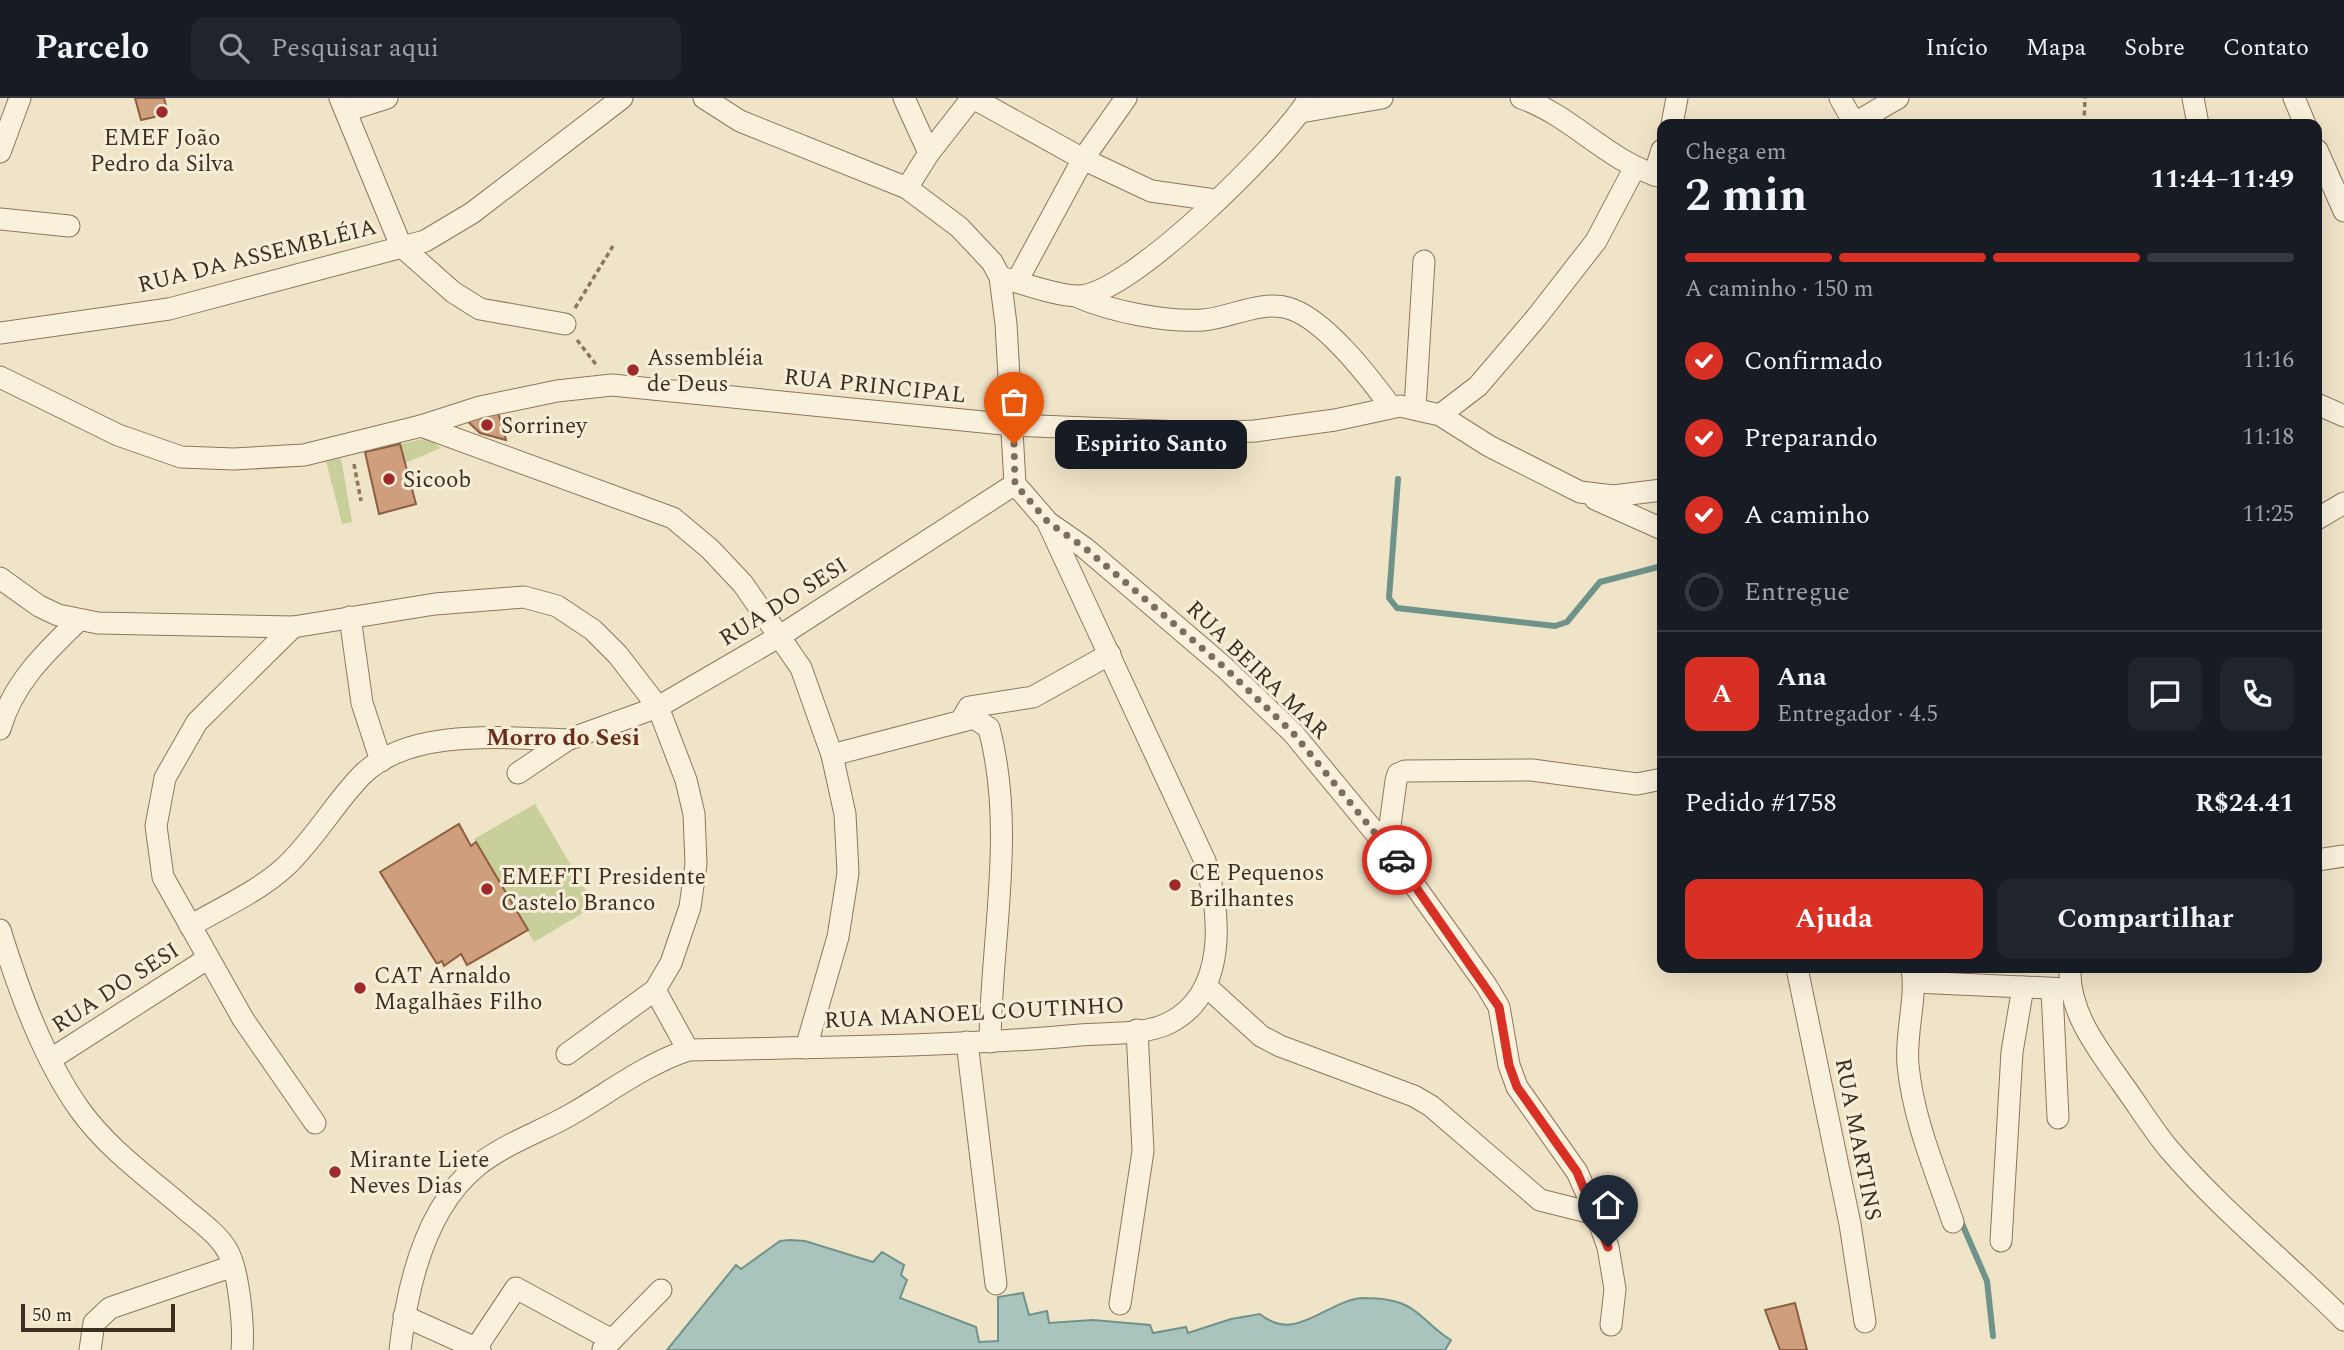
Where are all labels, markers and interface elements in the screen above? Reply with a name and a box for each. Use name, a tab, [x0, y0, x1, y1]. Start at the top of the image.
search box	[191, 17, 681, 80]
text: Parcelo	[35, 23, 149, 73]
text: Pesquisar aqui	[271, 28, 439, 68]
icon: search	[215, 29, 253, 67]
text: Início	[1925, 30, 1988, 66]
text: Mapa	[2026, 30, 2086, 66]
text: Sobre	[2124, 30, 2185, 66]
text: Contato	[2223, 30, 2309, 66]
marker: EMEF João Pedro da Silva	[154, 104, 170, 120]
place label: EMEF João Pedro da Silva	[90, 121, 234, 182]
text: Chega em	[1685, 135, 1786, 170]
text: 11:44–11:49	[2150, 159, 2294, 199]
text: 2 min	[1685, 161, 1807, 231]
street label: RUA DA ASSEMBLÉIA	[134, 210, 380, 303]
text: A caminho · 150 m	[1685, 272, 1874, 307]
place label: Assembléia de Deus	[647, 341, 764, 402]
text: Confirmado	[1744, 341, 1883, 381]
icon: check	[1685, 342, 1723, 380]
text: 11:16	[2242, 343, 2294, 378]
street label: RUA PRINCIPAL	[782, 360, 968, 413]
marker: Assembléia de Deus	[625, 362, 641, 378]
pin	[984, 372, 1044, 444]
icon: bag	[995, 383, 1033, 421]
place label: Sorriney	[501, 409, 588, 444]
marker: Sorriney	[479, 417, 495, 433]
text: Preparando	[1744, 418, 1878, 458]
icon: check	[1685, 419, 1723, 457]
callout: Espirito Santo	[1056, 420, 1248, 468]
text: 11:18	[2242, 420, 2294, 455]
text: Espirito Santo	[1075, 427, 1227, 462]
place label: Sicoob	[403, 463, 471, 498]
marker: Sicoob	[381, 471, 397, 487]
text: A caminho	[1744, 495, 1870, 535]
icon: check	[1685, 496, 1723, 534]
text: 11:25	[2242, 497, 2294, 532]
street label: RUA DO SESI	[713, 549, 855, 656]
text: Entregue	[1744, 572, 1850, 612]
street label: RUA BEIRA MAR	[1177, 592, 1337, 748]
text: Ana	[1777, 657, 1827, 697]
button: chat	[2128, 657, 2202, 731]
button: phone	[2220, 657, 2294, 731]
text: A	[1712, 674, 1732, 714]
text: Entregador · 4.5	[1777, 697, 1938, 732]
district label: Morro do Sesi	[486, 720, 640, 756]
text: Pedido #1758	[1685, 783, 1836, 823]
text: R$24.41	[2195, 783, 2294, 823]
courier	[1362, 825, 1432, 895]
icon: car	[1378, 841, 1416, 879]
place label: CE Pequenos Brilhantes	[1189, 856, 1324, 917]
place label: EMEFTI Presidente Castelo Branco	[501, 860, 706, 921]
marker: CE Pequenos Brilhantes	[1167, 877, 1183, 893]
button: Ajuda	[1685, 879, 1983, 959]
button: Compartilhar	[1997, 879, 2294, 959]
marker: EMEFTI Presidente Castelo Branco	[479, 881, 495, 897]
street label: RUA DO SESI	[45, 934, 187, 1043]
place label: CAT Arnaldo Magalhães Filho	[374, 959, 542, 1020]
marker: CAT Arnaldo Magalhães Filho	[352, 980, 368, 996]
street label: RUA MANOEL COUTINHO	[823, 988, 1125, 1039]
street label: RUA MARTINS	[1825, 1055, 1890, 1224]
place label: Mirante Liete Neves Dias	[349, 1143, 489, 1204]
marker: Mirante Liete Neves Dias	[327, 1164, 343, 1180]
pin	[1578, 1175, 1638, 1247]
icon: home	[1589, 1186, 1627, 1224]
scale bar	[21, 1301, 175, 1333]
text: 50 m	[32, 1301, 72, 1330]

